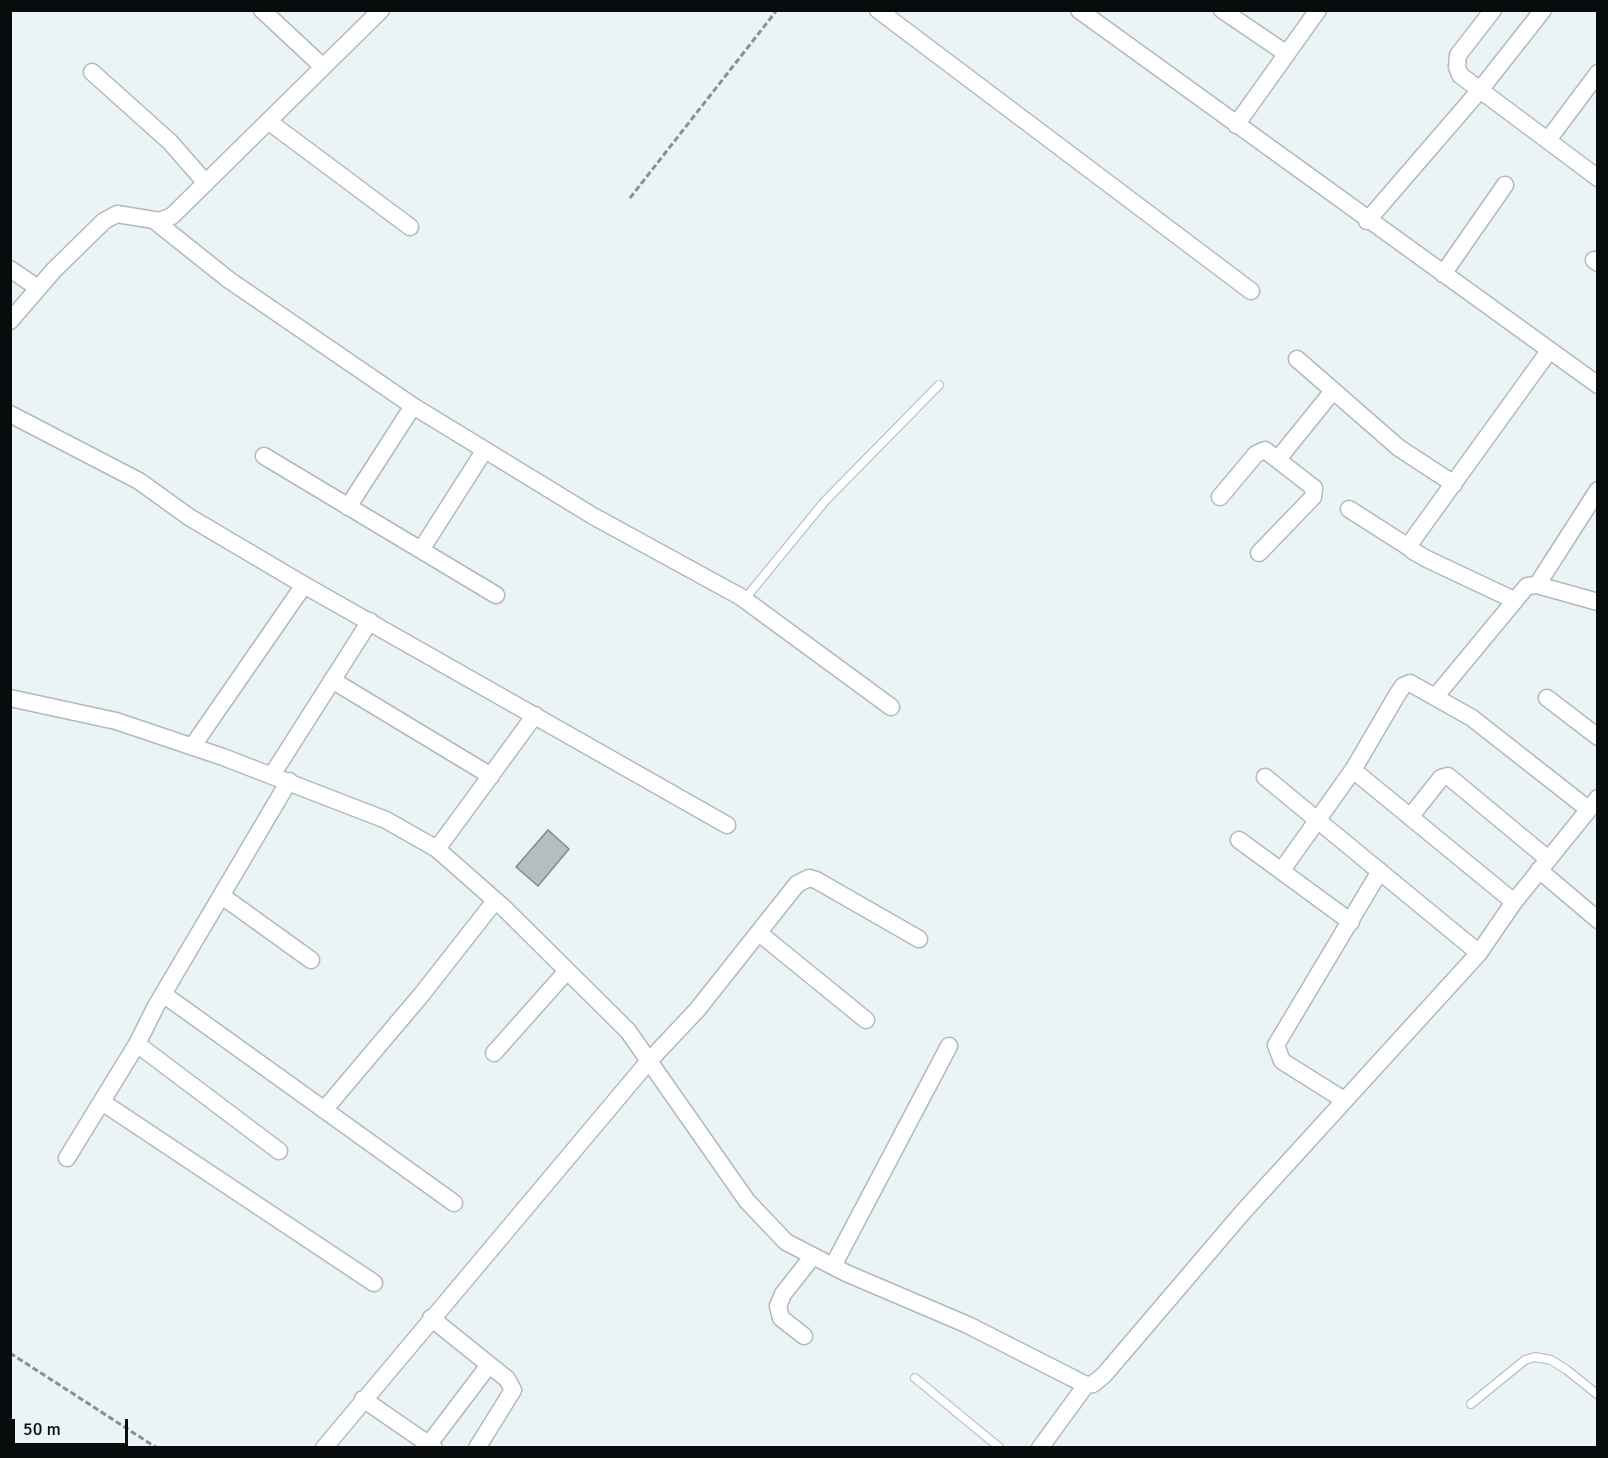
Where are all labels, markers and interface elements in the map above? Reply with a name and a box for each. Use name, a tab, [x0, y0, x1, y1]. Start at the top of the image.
scale bar	[15, 1407, 130, 1445]
text: 50 m	[23, 1418, 61, 1440]

